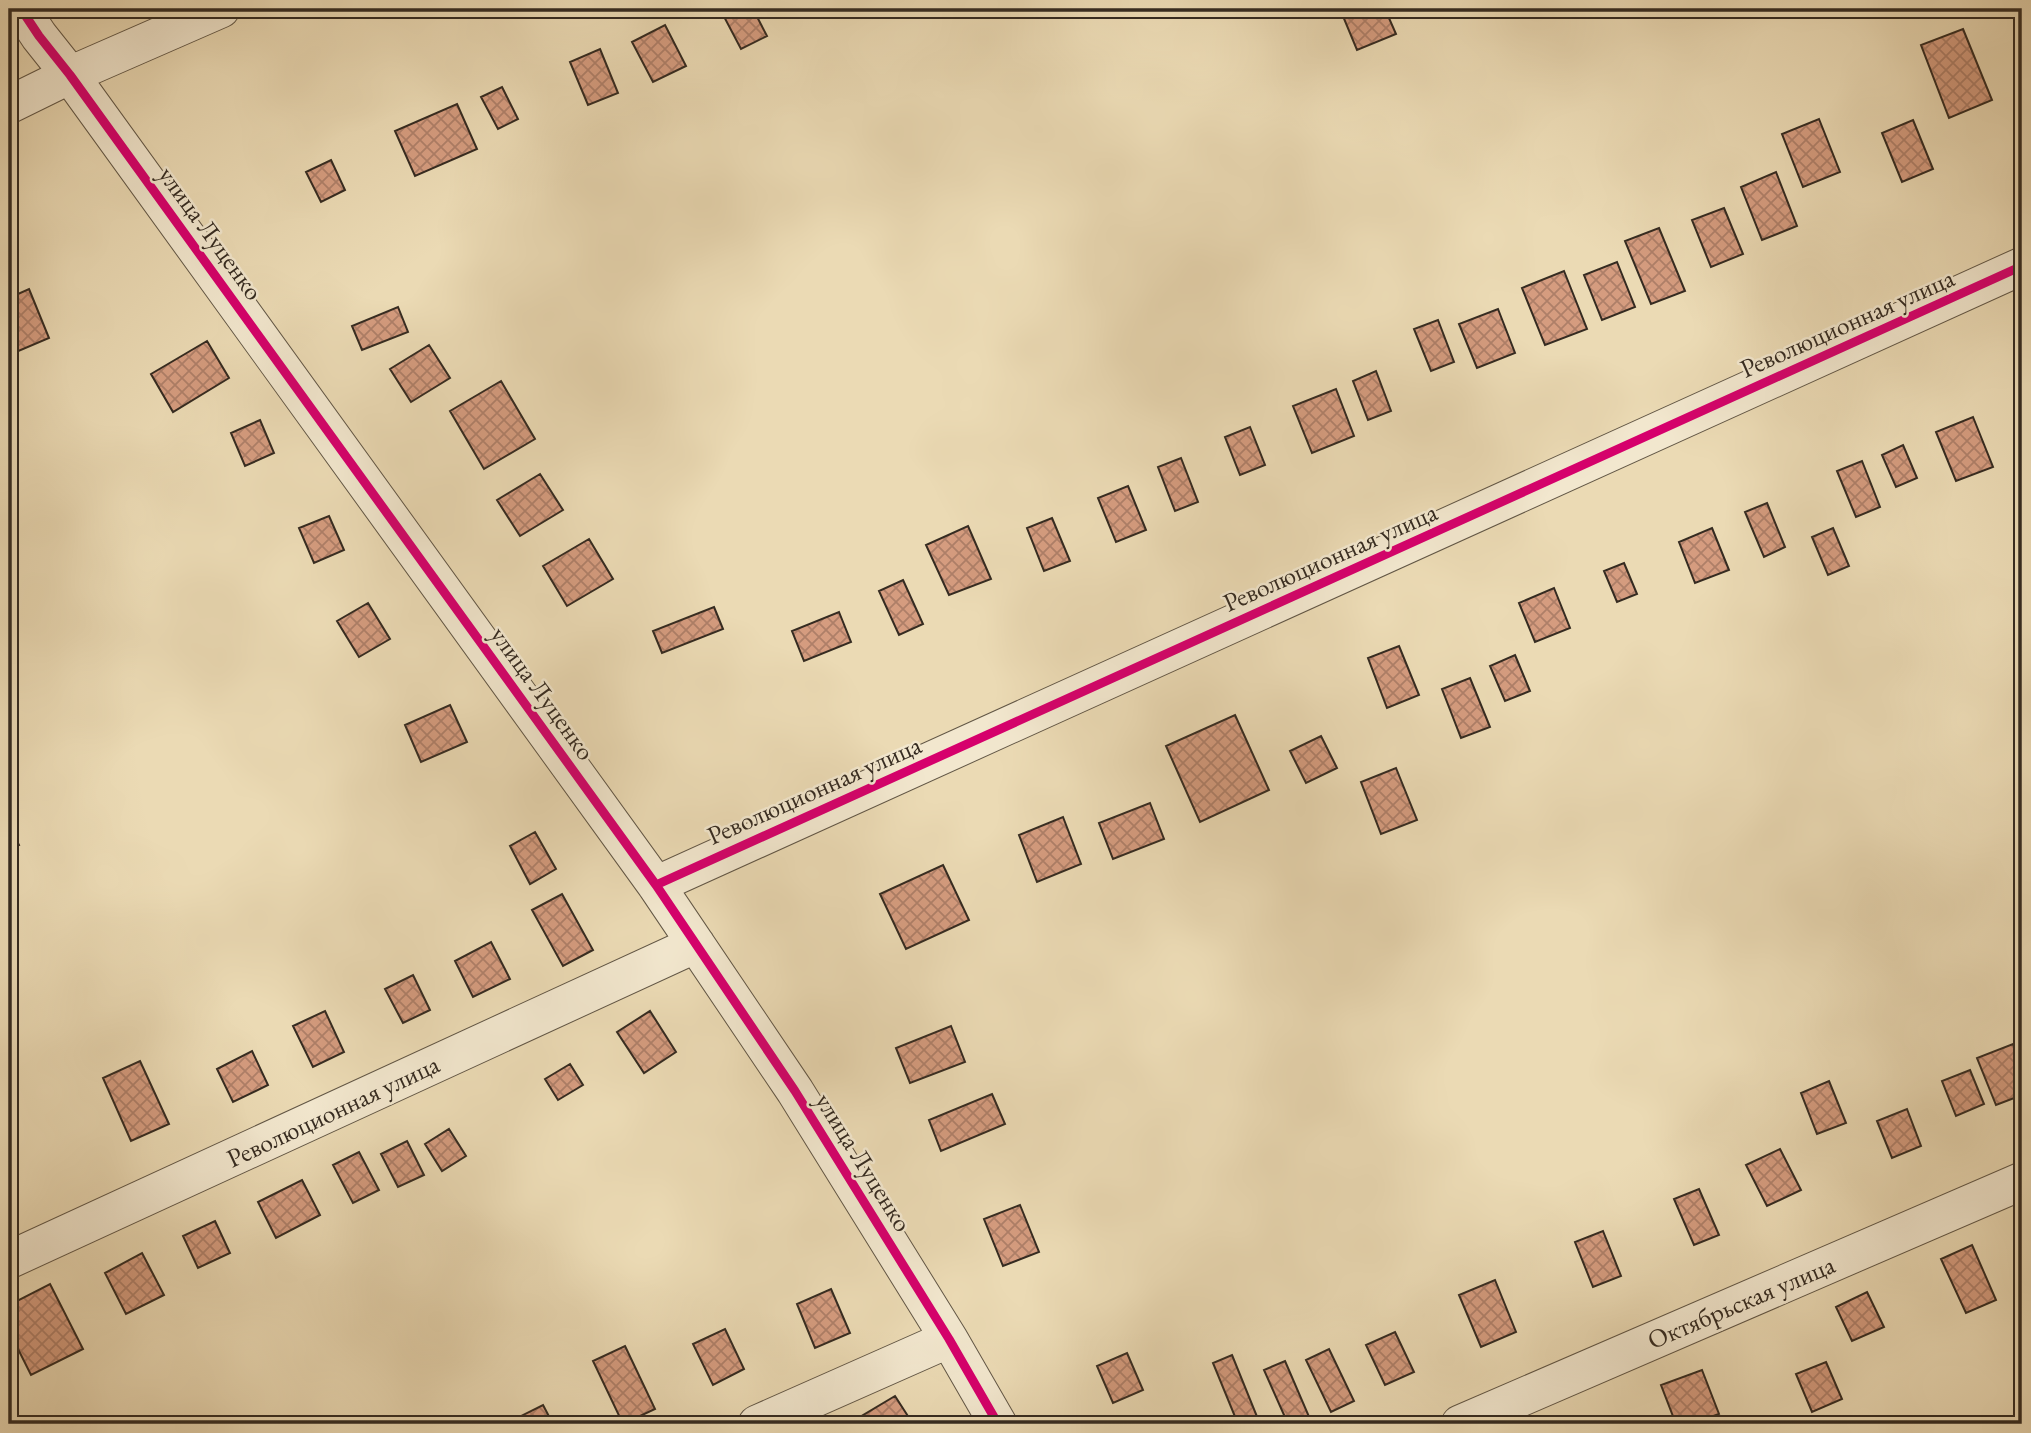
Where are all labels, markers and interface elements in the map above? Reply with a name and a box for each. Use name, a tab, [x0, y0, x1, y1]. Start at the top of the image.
street label: улица Луценко	[151, 159, 271, 307]
street label: Революционная улица	[1735, 260, 1960, 386]
street label: Революционная улица	[1218, 494, 1443, 620]
street label: улица Луценко	[483, 619, 603, 767]
street label: Революционная улица	[702, 727, 927, 853]
street label: Революционная улица	[221, 1047, 445, 1175]
street label: улица Луценко	[808, 1086, 920, 1238]
street label: Октябрьская улица	[1642, 1247, 1840, 1357]

